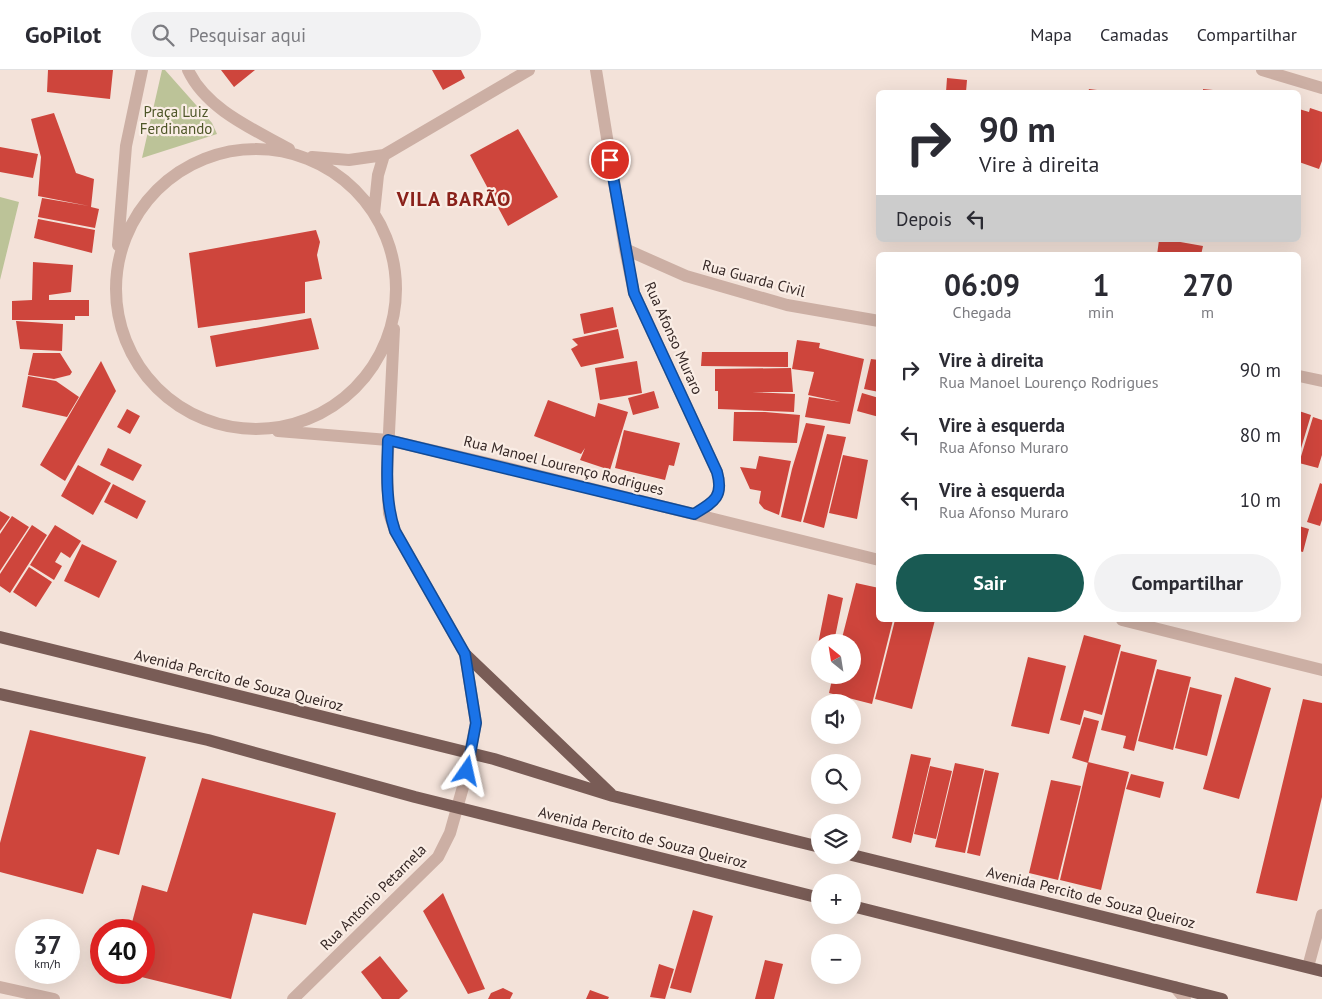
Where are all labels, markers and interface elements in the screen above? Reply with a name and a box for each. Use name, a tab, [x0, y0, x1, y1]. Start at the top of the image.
search box	[131, 12, 481, 57]
text: GoPilot	[25, 19, 101, 50]
icon: search	[149, 21, 177, 49]
text: Pesquisar aqui	[189, 23, 306, 47]
text: Mapa	[1030, 23, 1072, 46]
text: Camadas	[1100, 23, 1169, 46]
text: Compartilhar	[1197, 23, 1297, 46]
park label: Praça Luiz Ferdinando	[140, 102, 212, 138]
text: 90 m	[979, 106, 1056, 152]
icon: right	[896, 110, 961, 175]
pin	[589, 139, 631, 181]
icon: arrive	[596, 146, 624, 174]
text: Vire à direita	[979, 150, 1099, 178]
district label: VILA BARÃO	[396, 186, 511, 212]
icon: left	[962, 205, 990, 233]
text: Depois	[896, 207, 952, 231]
street label: Rua Guarda Civil	[700, 255, 808, 301]
text: 06:09	[944, 265, 1020, 304]
text: 1	[1093, 265, 1110, 304]
text: 270	[1182, 265, 1233, 304]
street label: Rua Afonso Muraro	[641, 279, 707, 397]
text: Chegada	[953, 302, 1011, 322]
text: min	[1088, 302, 1114, 322]
text: m	[1201, 302, 1214, 322]
text: Vire à direita	[939, 348, 1044, 372]
icon: right	[896, 356, 924, 384]
text: 90 m	[1240, 358, 1281, 382]
text: Rua Manoel Lourenço Rodrigues	[939, 372, 1158, 392]
text: Vire à esquerda	[939, 413, 1065, 437]
icon: left	[896, 421, 924, 449]
text: 80 m	[1240, 423, 1281, 447]
street label: Rua Manoel Lourenço Rodrigues	[462, 431, 666, 499]
text: Rua Afonso Muraro	[939, 437, 1069, 457]
text: Vire à esquerda	[939, 478, 1065, 502]
icon: left	[896, 486, 924, 514]
text: 10 m	[1240, 488, 1281, 512]
text: Rua Afonso Muraro	[939, 502, 1069, 522]
button: Sair	[896, 554, 1084, 612]
button: Compartilhar	[1094, 554, 1281, 612]
north arrow	[811, 634, 861, 684]
map controls	[811, 634, 861, 984]
street label: Avenida Percito de Souza Queiroz	[133, 645, 345, 715]
button: sound	[811, 694, 861, 744]
position arrow	[440, 744, 492, 796]
button: search	[811, 754, 861, 804]
street label: Avenida Percito de Souza Queiroz	[537, 802, 749, 872]
button: layers	[811, 814, 861, 864]
street label: Rua Antonio Petarnela	[316, 840, 430, 954]
street label: Avenida Percito de Souza Queiroz	[985, 862, 1197, 932]
button: +	[811, 874, 861, 924]
speed limit sign: 40	[90, 919, 155, 984]
text: 37	[33, 929, 62, 961]
button: −	[811, 934, 861, 984]
text: km/h	[34, 956, 61, 971]

